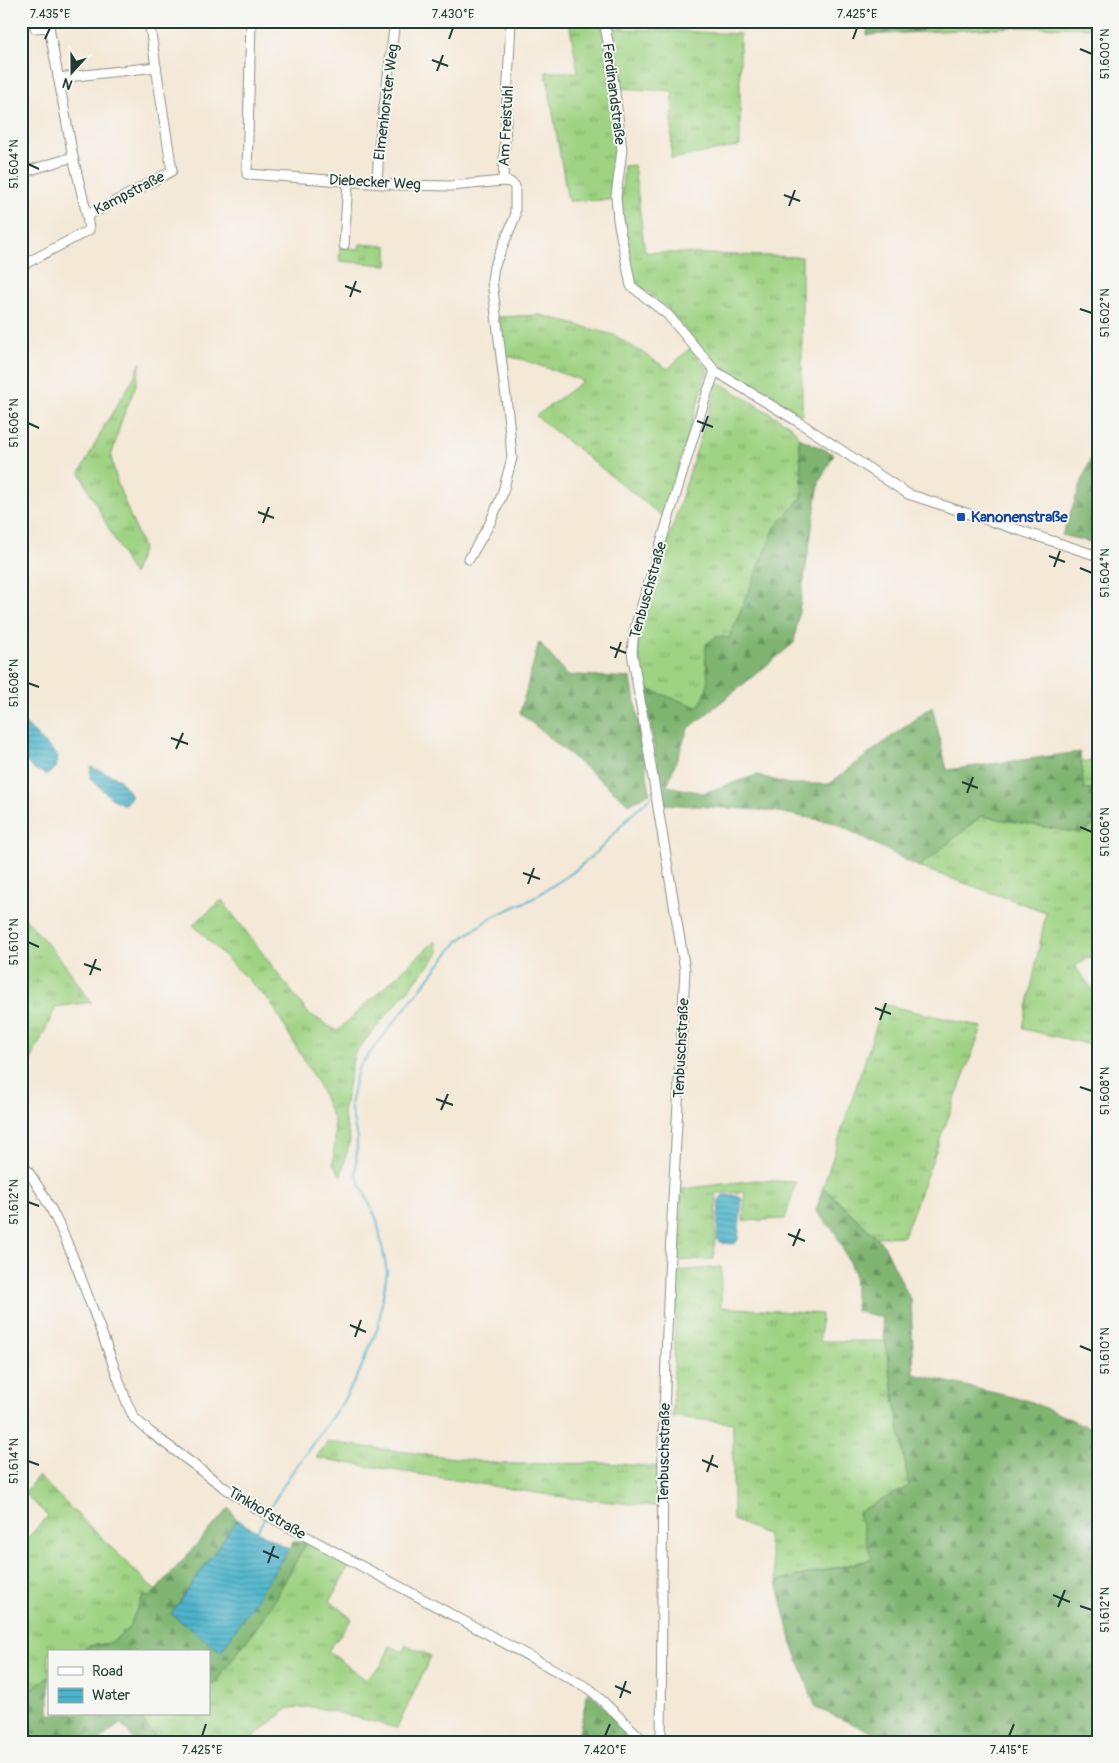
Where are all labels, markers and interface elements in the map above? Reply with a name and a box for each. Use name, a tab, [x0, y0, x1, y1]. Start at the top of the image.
text: 7.435°E	[30, 7, 70, 22]
text: 7.430°E	[432, 7, 474, 22]
text: 7.425°E	[837, 7, 877, 22]
text: 51.600°N	[1098, 29, 1113, 79]
street label: Ferdinandstraße	[598, 42, 629, 147]
street label: Elmenhorster Weg	[370, 43, 403, 161]
north arrow	[48, 48, 98, 98]
text: N	[60, 74, 75, 93]
street label: Am Freistuhl	[495, 85, 518, 167]
text: 51.604°N	[7, 139, 22, 189]
street label: Kampstraße	[91, 167, 168, 219]
street label: Diebecker Weg	[329, 171, 421, 194]
text: 51.602°N	[1098, 288, 1113, 338]
text: 51.606°N	[7, 398, 22, 448]
place label: Kanonenstraße	[971, 508, 1068, 527]
marker: Kanonenstraße	[955, 511, 967, 523]
street label: Tenbuschstraße	[626, 539, 672, 641]
text: 51.604°N	[1098, 548, 1113, 598]
text: 51.608°N	[7, 659, 22, 707]
text: 51.606°N	[1098, 807, 1113, 857]
text: 51.610°N	[7, 918, 22, 966]
street label: Tenbuschstraße	[669, 997, 694, 1098]
text: 51.608°N	[1098, 1067, 1113, 1115]
text: 51.612°N	[7, 1179, 22, 1225]
text: 51.610°N	[1098, 1327, 1113, 1375]
street label: Tenbuschstraße	[654, 1402, 675, 1503]
text: 51.614°N	[7, 1438, 22, 1484]
street label: Tinkhofstraße	[224, 1483, 310, 1544]
text: 51.612°N	[1098, 1587, 1113, 1633]
legend	[48, 1650, 210, 1716]
text: Road	[92, 1662, 123, 1681]
text: Water	[92, 1686, 131, 1705]
text: 7.425°E	[182, 1743, 222, 1758]
text: 7.420°E	[584, 1743, 626, 1758]
text: 7.415°E	[990, 1743, 1028, 1758]

